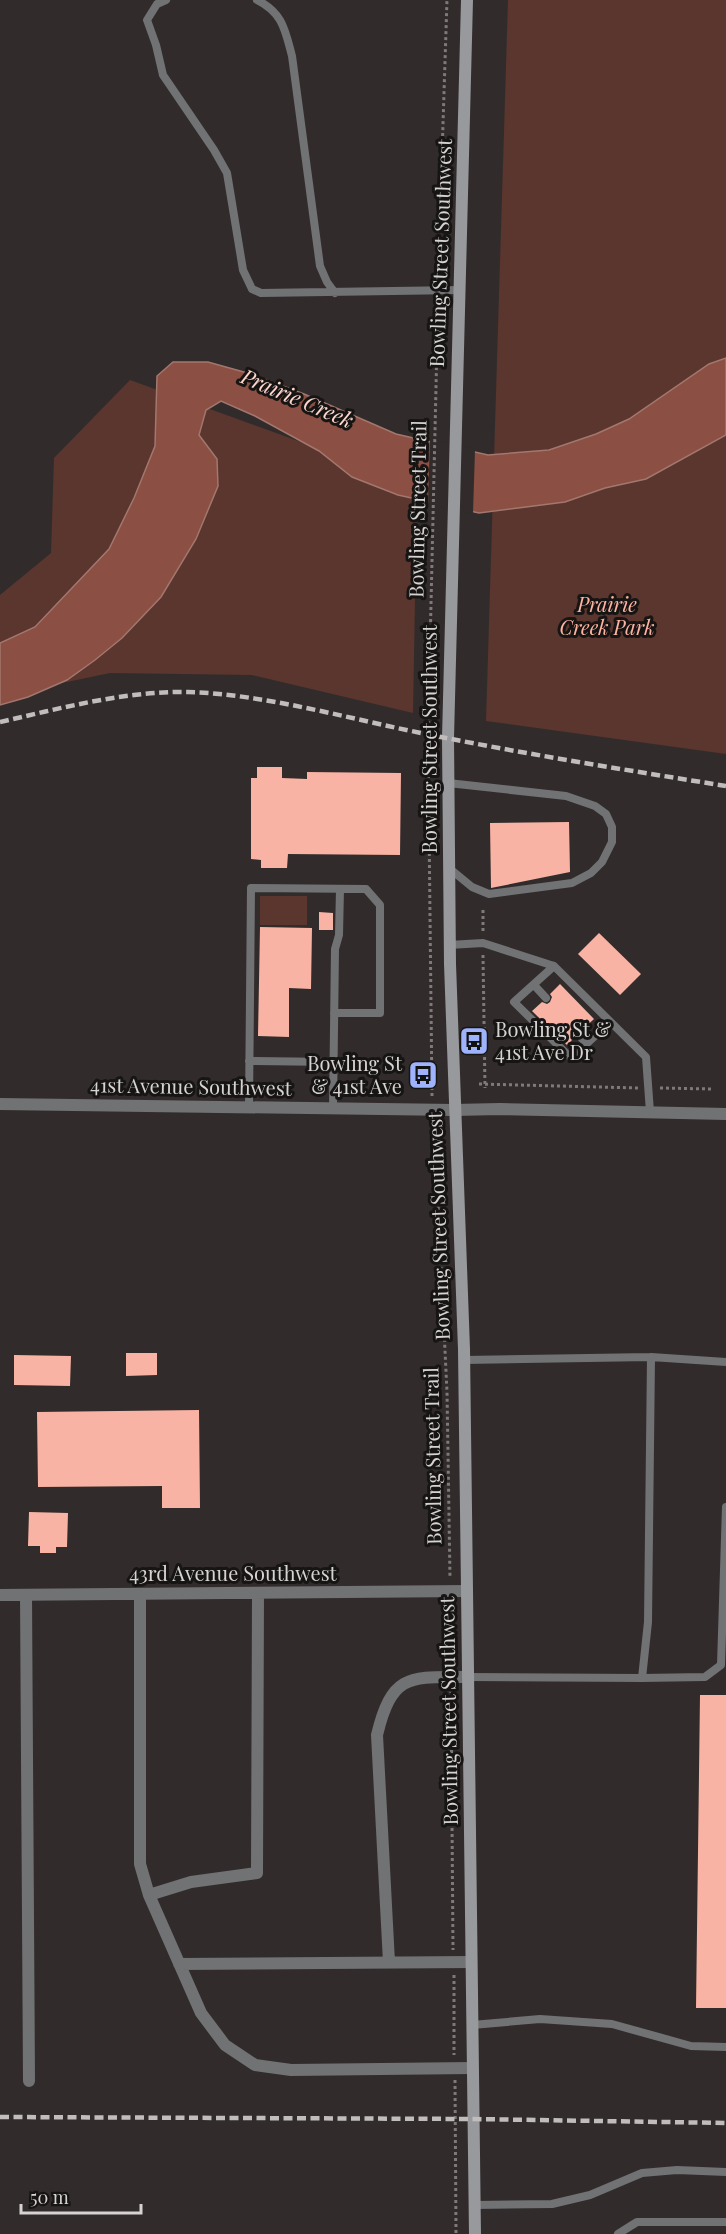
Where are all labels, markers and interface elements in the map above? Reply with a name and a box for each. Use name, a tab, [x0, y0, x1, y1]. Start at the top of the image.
street label: Bowling Street Southwest	[422, 137, 457, 368]
water label: Prairie Creek	[236, 361, 358, 433]
street label: Bowling Street Trail	[401, 420, 432, 598]
park label: Prairie Creek Park	[560, 590, 654, 640]
street label: Bowling Street Southwest	[415, 624, 442, 853]
place label: Bowling St & 41st Ave Dr	[495, 1015, 612, 1065]
bus stop icon: Bowling St & 41st Ave Dr	[458, 1025, 490, 1057]
place label: Bowling St & 41st Ave	[307, 1049, 403, 1099]
bus stop icon: Bowling St & 41st Ave	[407, 1059, 439, 1091]
street label: 41st Avenue Southwest	[90, 1070, 293, 1101]
street label: Bowling Street Southwest	[420, 1110, 455, 1341]
street label: Bowling Street Trail	[416, 1367, 447, 1545]
street label: 43rd Avenue Southwest	[129, 1559, 338, 1586]
street label: Bowling Street Southwest	[432, 1595, 463, 1826]
scale bar	[21, 2177, 141, 2215]
text: 50 m	[30, 2185, 69, 2209]

